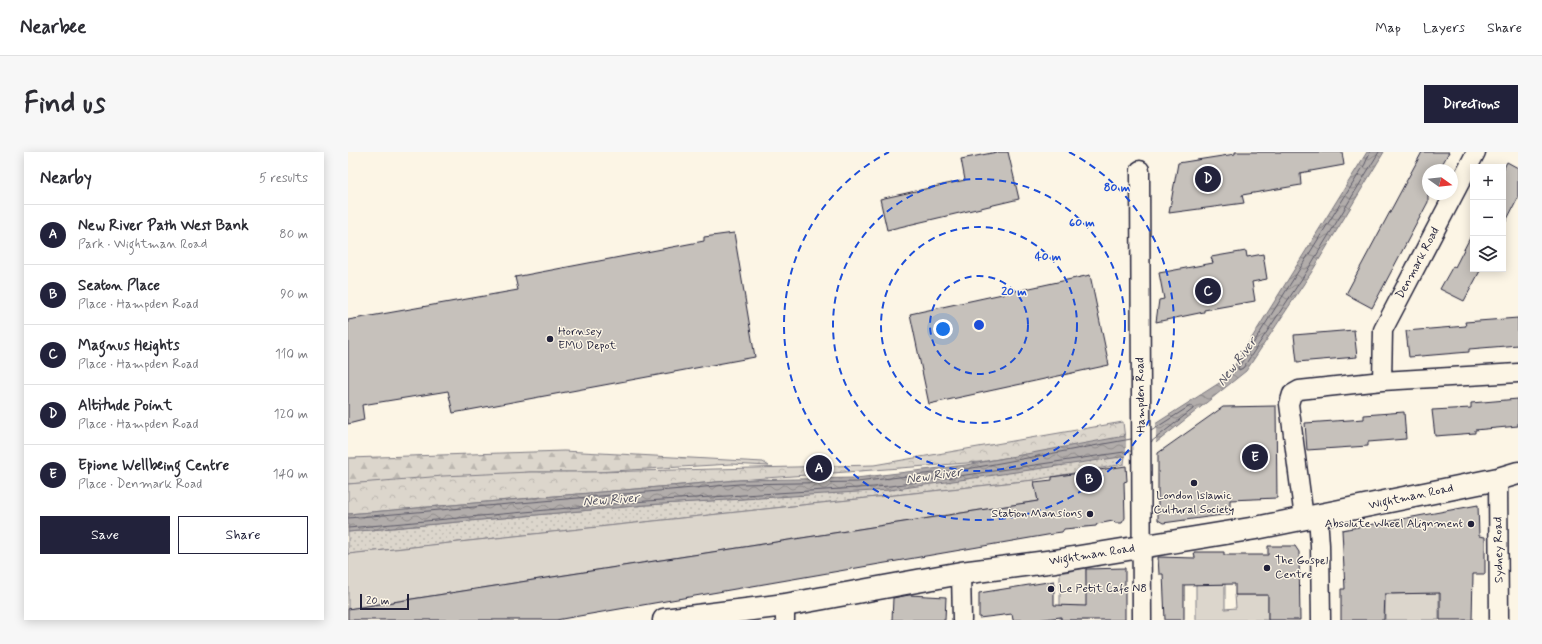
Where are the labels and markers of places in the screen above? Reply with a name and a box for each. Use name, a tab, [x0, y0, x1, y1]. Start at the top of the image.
pin: D	[1195, 164, 1221, 194]
pin: C	[1195, 276, 1221, 306]
centre of rings	[972, 318, 986, 332]
place label: Hornsey EMU Depot	[558, 324, 616, 354]
marker: Hornsey EMU Depot	[545, 334, 555, 344]
pin: E	[1242, 442, 1268, 472]
pin: A	[806, 453, 832, 483]
pin: B	[1076, 464, 1102, 494]
marker: London Islamic Cultural Society	[1189, 478, 1199, 488]
place label: London Islamic Cultural Society	[1154, 488, 1234, 518]
place label: Station Mansions	[992, 506, 1082, 522]
marker: Station Mansions	[1085, 509, 1095, 519]
place label: Absolute Wheel Alignment	[1325, 516, 1463, 532]
marker: Absolute Wheel Alignment	[1466, 519, 1476, 529]
place label: The Gospel Centre	[1275, 553, 1328, 583]
marker: The Gospel Centre	[1262, 563, 1272, 573]
place label: Le Petit Cafe N8	[1059, 581, 1147, 597]
marker: Le Petit Cafe N8	[1046, 584, 1056, 594]

